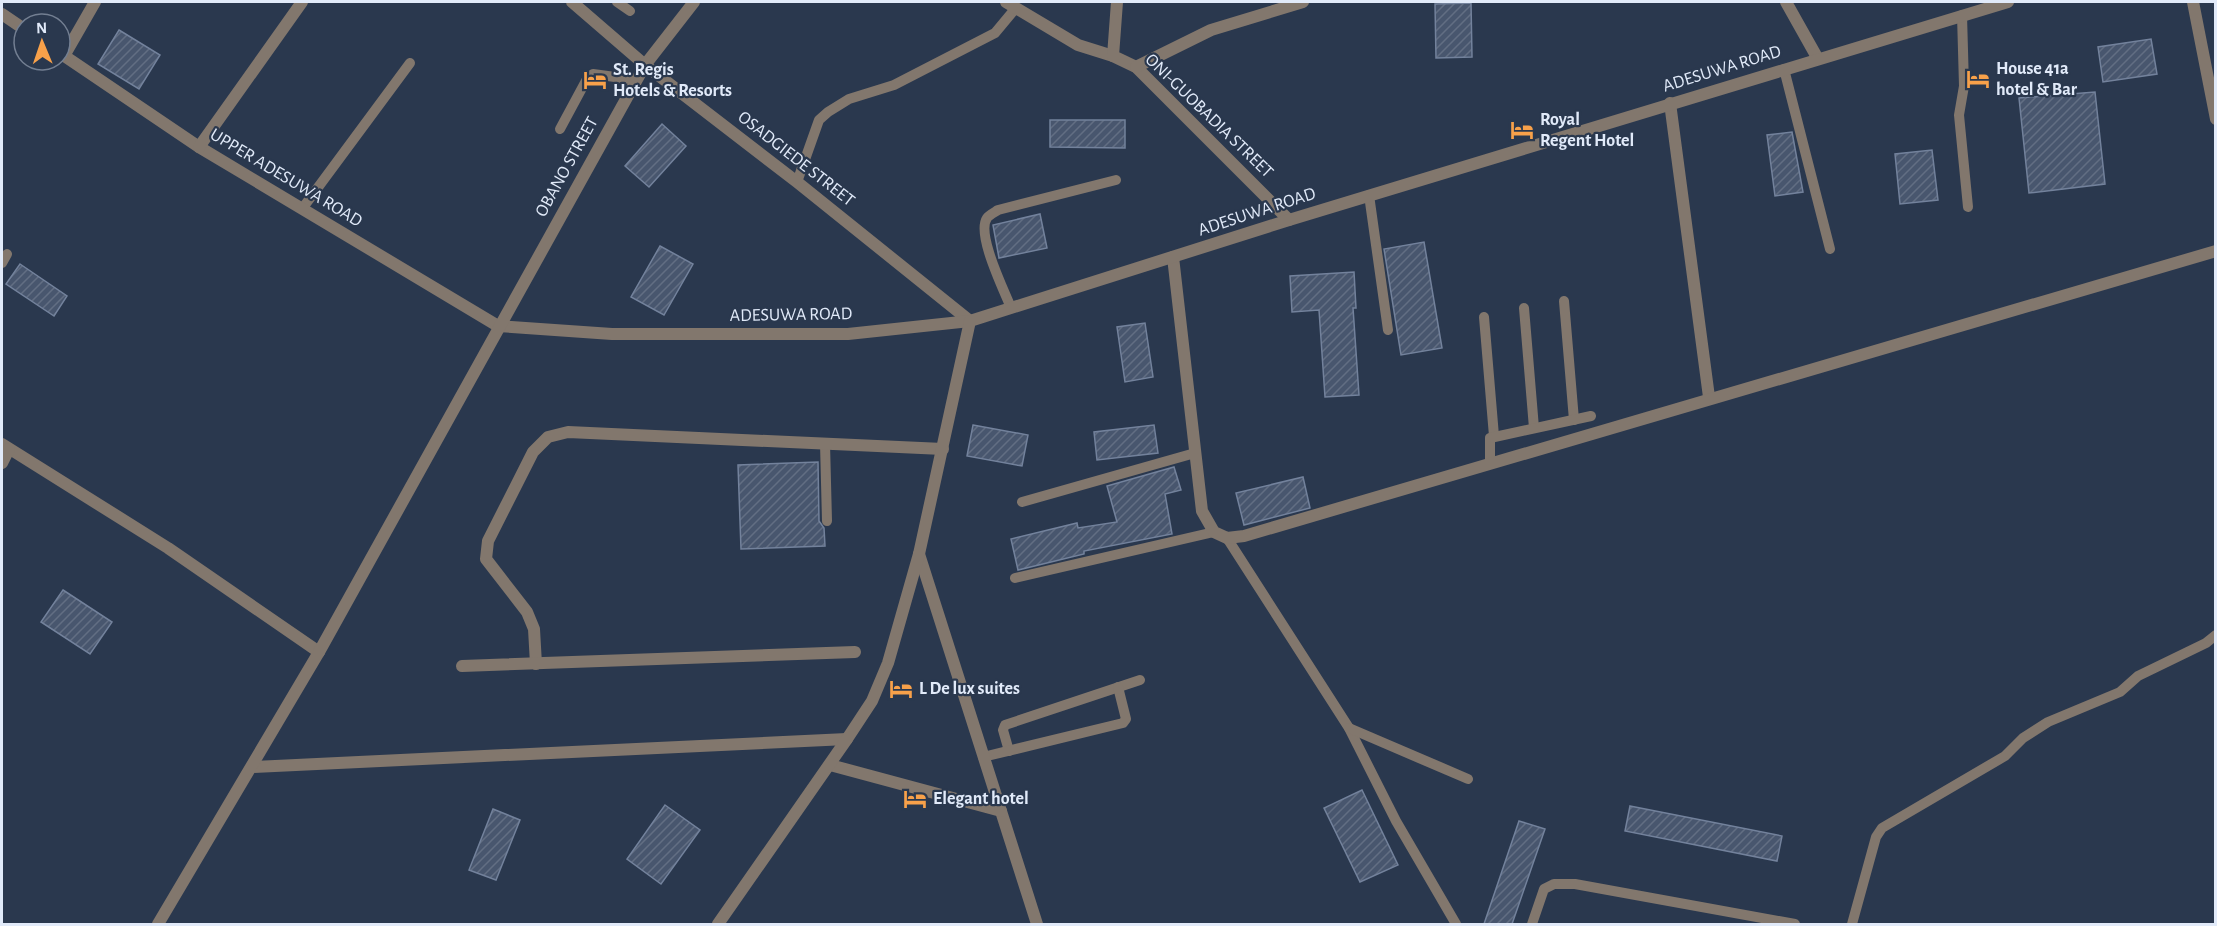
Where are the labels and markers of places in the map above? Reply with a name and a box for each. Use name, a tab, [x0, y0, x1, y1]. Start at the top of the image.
place label: House 41a hotel & Bar	[1996, 60, 2078, 99]
place label: St. Regis Hotels & Resorts	[613, 61, 732, 100]
hotel icon: House 41a hotel & Bar	[1965, 66, 1991, 92]
hotel icon: St. Regis Hotels & Resorts	[582, 67, 608, 93]
place label: Royal Regent Hotel	[1540, 111, 1634, 150]
hotel icon: Royal Regent Hotel	[1509, 117, 1535, 143]
hotel icon: L De lux suites	[888, 676, 914, 702]
place label: L De lux suites	[919, 680, 1020, 698]
hotel icon: Elegant hotel	[902, 786, 928, 812]
place label: Elegant hotel	[933, 790, 1029, 808]

